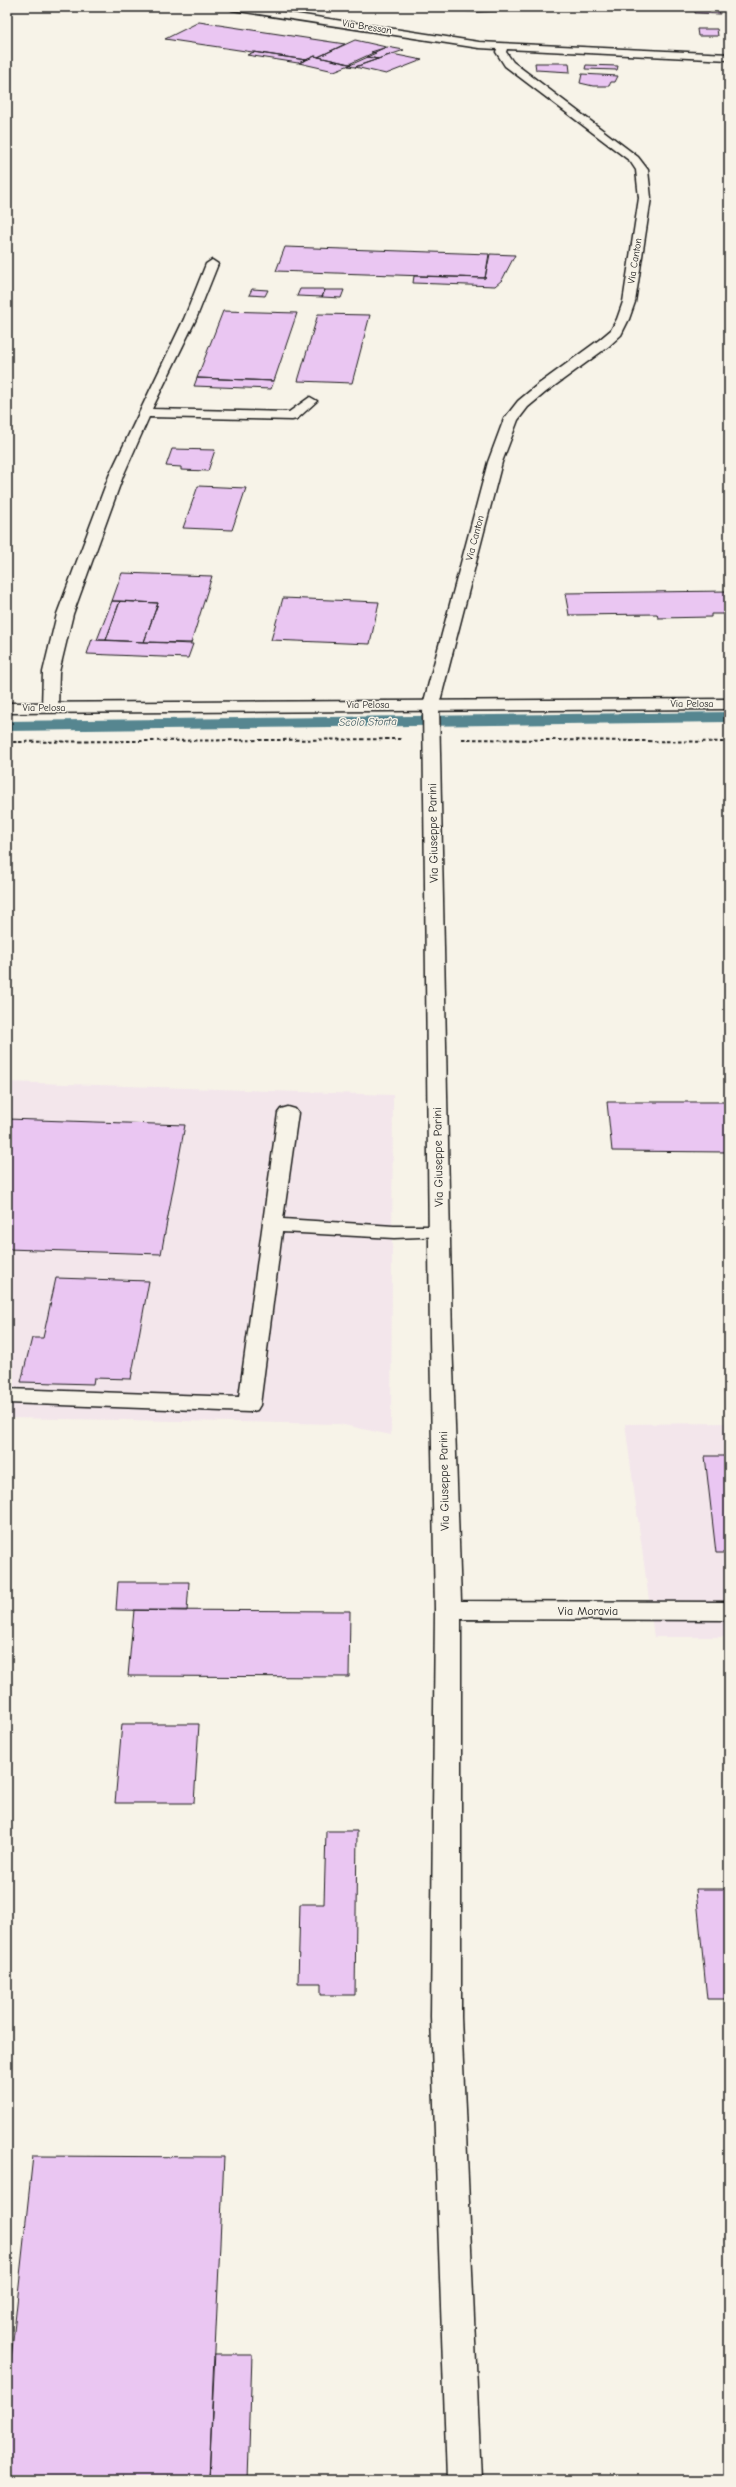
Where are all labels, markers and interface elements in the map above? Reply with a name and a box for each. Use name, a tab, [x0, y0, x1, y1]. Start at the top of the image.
street label: Via Bressan	[341, 17, 393, 37]
street label: Via Canton	[625, 237, 645, 285]
street label: Via Canton	[463, 514, 487, 562]
street label: Via Pelosa	[670, 698, 714, 710]
street label: Via Pelosa	[346, 699, 390, 711]
street label: Via Pelosa	[22, 702, 66, 714]
water label: Scolo Storta	[339, 715, 397, 729]
street label: Via Giuseppe Parini	[425, 783, 441, 883]
street label: Via Giuseppe Parini	[430, 1107, 446, 1207]
street label: Via Giuseppe Parini	[436, 1431, 452, 1531]
street label: Via Moravia	[558, 1604, 618, 1618]

